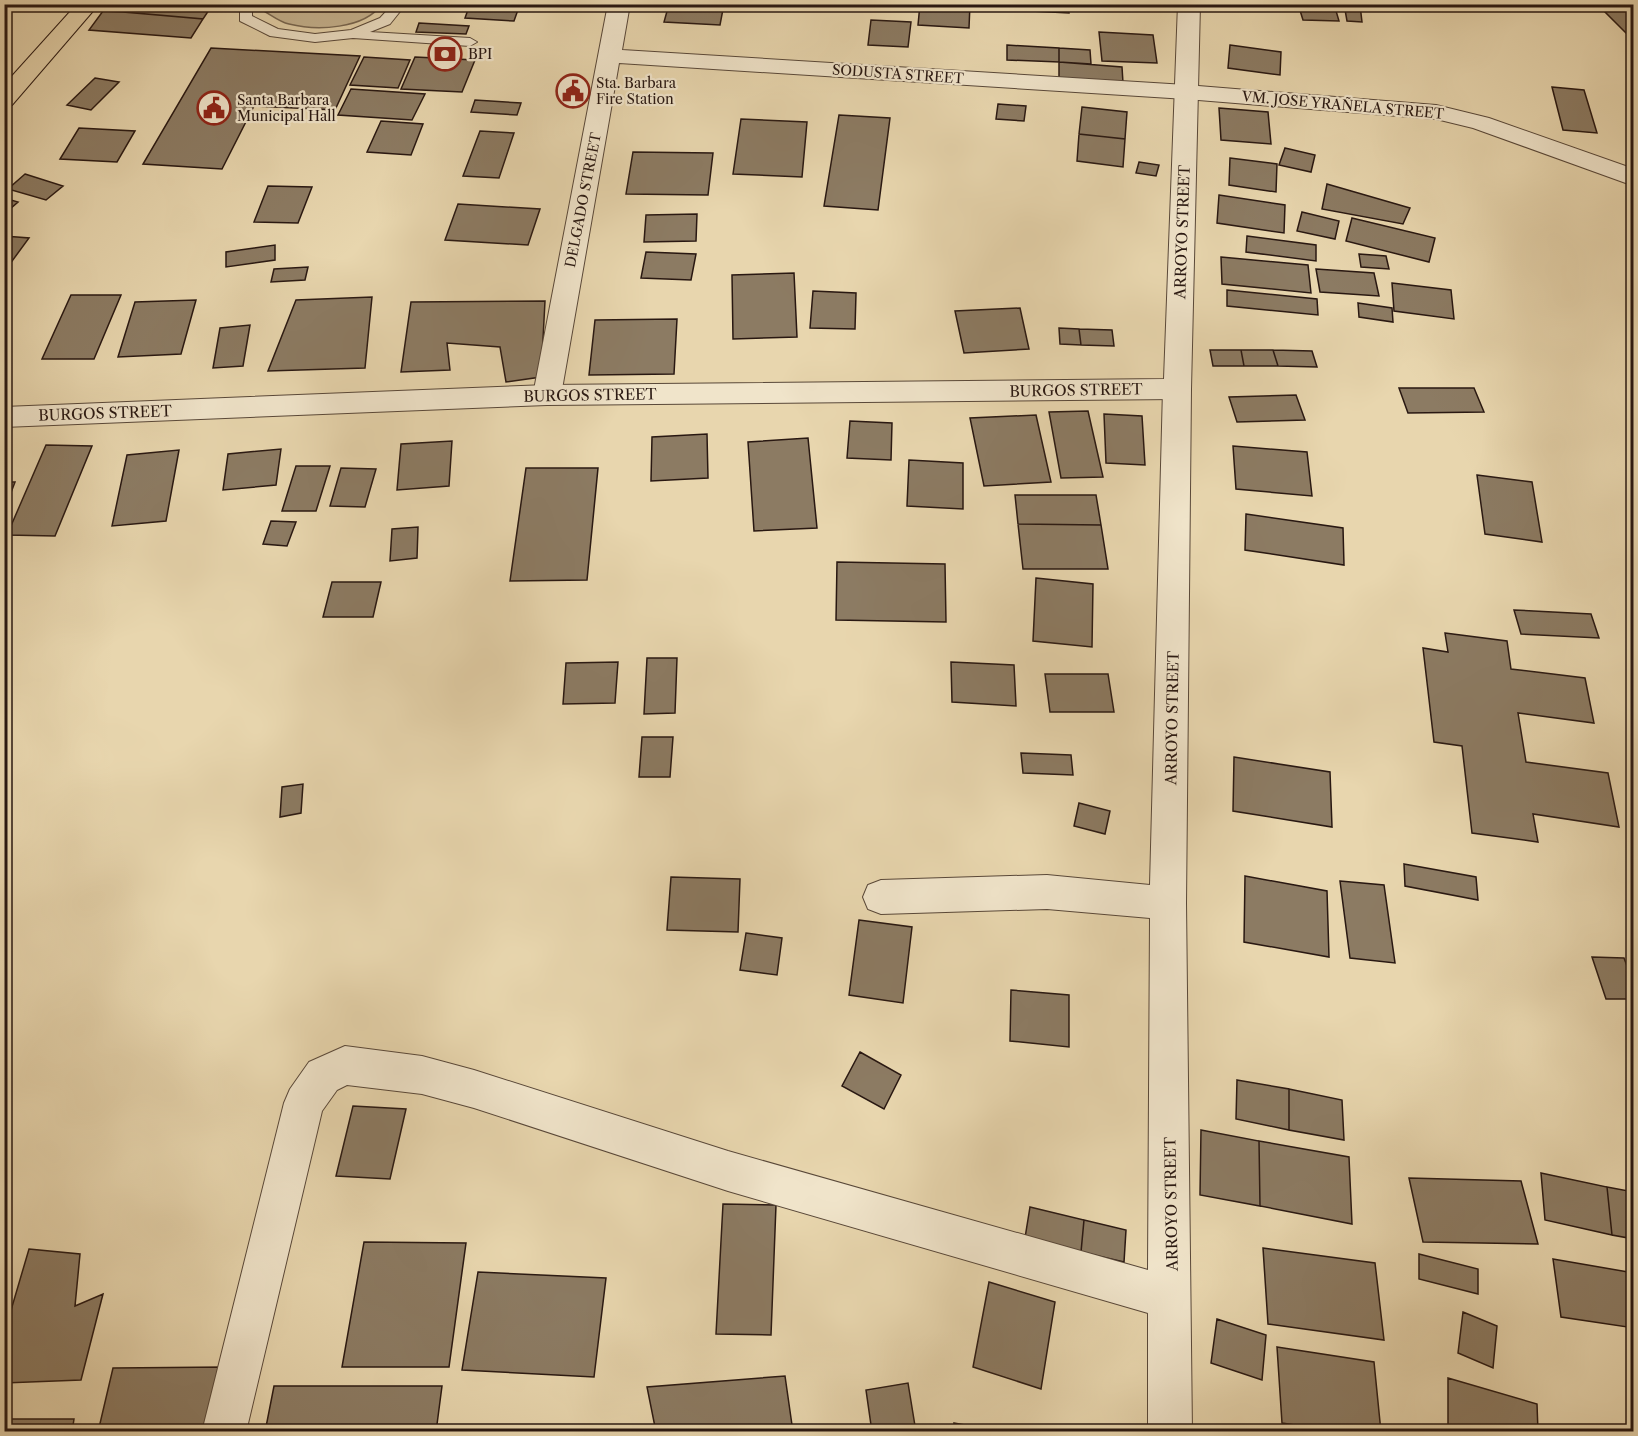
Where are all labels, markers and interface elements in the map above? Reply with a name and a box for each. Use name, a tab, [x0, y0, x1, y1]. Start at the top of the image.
bank icon: BPI	[427, 36, 463, 72]
place label: BPI	[468, 45, 492, 63]
street label: SODUSTA STREET	[831, 60, 965, 88]
public building icon: Sta. Barbara Fire Station	[555, 73, 591, 109]
place label: Sta. Barbara Fire Station	[596, 74, 677, 108]
street label: VM. JOSE YRAÑELA STREET	[1240, 86, 1445, 123]
public building icon: Santa Barbara Municipal Hall	[196, 90, 232, 126]
place label: Santa Barbara Municipal Hall	[237, 91, 336, 125]
street label: DELGADO STREET	[561, 130, 605, 269]
street label: ARROYO STREET	[1170, 164, 1194, 300]
street label: BURGOS STREET	[1009, 379, 1144, 401]
street label: BURGOS STREET	[523, 384, 658, 406]
street label: BURGOS STREET	[38, 401, 173, 425]
street label: ARROYO STREET	[1161, 650, 1183, 786]
street label: ARROYO STREET	[1160, 1136, 1182, 1272]

